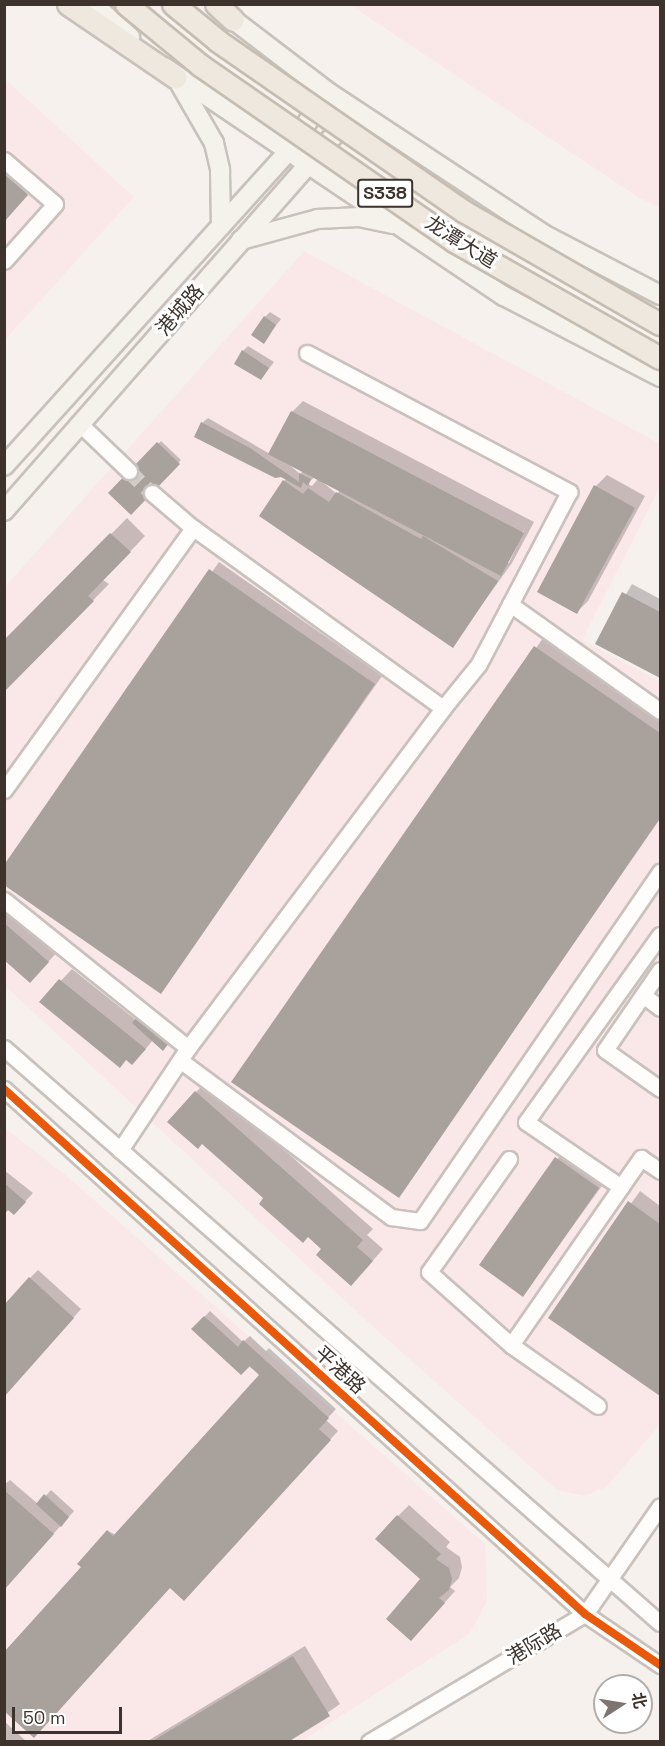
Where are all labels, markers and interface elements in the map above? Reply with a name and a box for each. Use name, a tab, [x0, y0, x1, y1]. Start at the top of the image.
road number: S338	[356, 178, 414, 208]
street label: 龙潭大道	[421, 211, 501, 273]
street label: 港城路	[151, 279, 209, 341]
street label: 平港路	[310, 1341, 370, 1399]
street label: 港际路	[502, 1618, 566, 1670]
north arrow	[593, 1674, 653, 1734]
text: 北	[627, 1691, 651, 1711]
scale bar	[15, 1695, 124, 1733]
text: 50 m	[23, 1706, 65, 1729]

